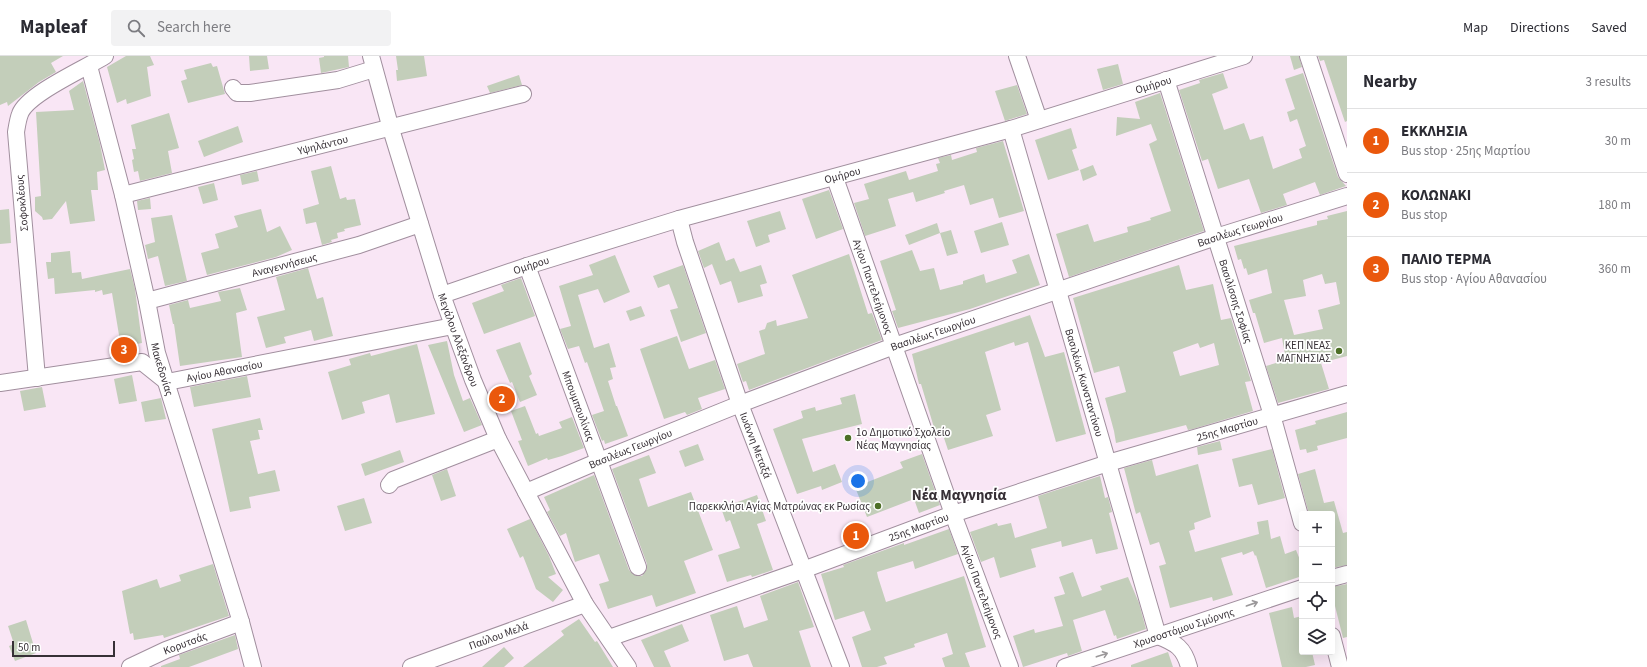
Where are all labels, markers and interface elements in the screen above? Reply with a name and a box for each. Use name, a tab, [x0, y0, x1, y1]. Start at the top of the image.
search box	[111, 10, 391, 46]
text: Mapleaf	[20, 14, 87, 41]
icon: search	[125, 17, 147, 39]
text: Search here	[157, 17, 231, 38]
text: Map	[1463, 18, 1488, 38]
text: Directions	[1510, 18, 1569, 38]
text: Saved	[1591, 18, 1627, 38]
text: Nearby	[1363, 70, 1417, 94]
street label: Ομήρου	[1133, 72, 1173, 97]
text: 3 results	[1586, 73, 1631, 91]
text: ΕΚΚΛΗΣΙΑ	[1401, 121, 1467, 142]
street label: Υψηλάντου	[295, 131, 349, 158]
text: 1	[1373, 132, 1379, 150]
text: 30 m	[1605, 132, 1631, 150]
text: Bus stop · 25ης Μαρτίου	[1401, 142, 1530, 160]
street label: Ομήρου	[822, 163, 862, 187]
street label: Σοφοκλέους	[12, 174, 32, 232]
text: ΚΟΛΩΝΑΚΙ	[1401, 185, 1471, 206]
text: 2	[1373, 196, 1379, 214]
text: 180 m	[1598, 196, 1631, 214]
text: Bus stop	[1401, 206, 1447, 224]
street label: Βασιλέως Γεωργίου	[1195, 209, 1285, 250]
street label: Αγίου Παντελεήμονος	[849, 237, 897, 336]
street label: Αναγεννήσεως	[250, 249, 319, 281]
text: ΠΑΛΙΟ ΤΕΡΜΑ	[1401, 249, 1491, 270]
street label: Ομήρου	[511, 252, 551, 278]
street label: Βασιλίσσης Σοφίας	[1216, 257, 1256, 345]
text: 3	[1373, 260, 1379, 278]
text: 360 m	[1598, 260, 1631, 278]
text: Bus stop · Αγίου Αθανασίου	[1401, 270, 1547, 288]
street label: Μεγάλου Αλεξάνδρου	[434, 291, 482, 389]
street label: Βασιλέως Γεωργίου	[888, 311, 977, 354]
street label: Βασιλέως Κωνσταντίνου	[1062, 327, 1107, 438]
pin: 3	[111, 335, 137, 365]
place label: ΚΕΠ ΝΕΑΣ ΜΑΓΝΗΣΙΑΣ	[1277, 338, 1331, 366]
street label: Μακεδονίας	[148, 341, 177, 398]
marker: ΚΕΠ ΝΕΑΣ ΜΑΓΝΗΣΙΑΣ	[1334, 346, 1344, 356]
street label: Αγίου Αθανασίου	[185, 356, 264, 386]
street label: Μπουμπουλίνας	[559, 369, 598, 443]
pin: 2	[489, 384, 515, 414]
street label: Ιωάννη Μεταξά	[736, 410, 775, 480]
street label: 25ης Μαρτίου	[1195, 413, 1260, 445]
street label: Βασιλέως Γεωργίου	[586, 425, 674, 472]
place label: 1ο Δημοτικό Σχολείο Νέας Μαγνησίας	[856, 425, 950, 453]
marker: 1ο Δημοτικό Σχολείο Νέας Μαγνησίας	[843, 433, 853, 443]
your location	[848, 471, 868, 491]
district label: Νέα Μαγνησία	[912, 485, 1006, 506]
place label: Παρεκκλήσι Αγίας Ματρώνας εκ Ρωσίας	[689, 499, 870, 514]
marker: Παρεκκλήσι Αγίας Ματρώνας εκ Ρωσίας	[873, 501, 883, 511]
street label: 25ης Μαρτίου	[886, 509, 951, 545]
map controls	[1299, 511, 1335, 655]
button: +	[1299, 511, 1335, 547]
pin: 1	[843, 521, 869, 551]
street label: Αγίου Παντελεήμονος	[957, 542, 1006, 641]
button: −	[1299, 547, 1335, 583]
button: locate	[1299, 583, 1335, 619]
one-way arrow	[1246, 600, 1258, 608]
street label: Χρυσοστόμου Σμύρνης	[1131, 604, 1236, 651]
street label: Παύλου Μελά	[467, 618, 530, 653]
button: layers	[1299, 619, 1335, 655]
street label: Κορυτσάς	[161, 628, 209, 658]
scale bar	[12, 639, 115, 658]
text: 50 m	[18, 640, 40, 655]
one-way arrow	[1096, 650, 1108, 658]

